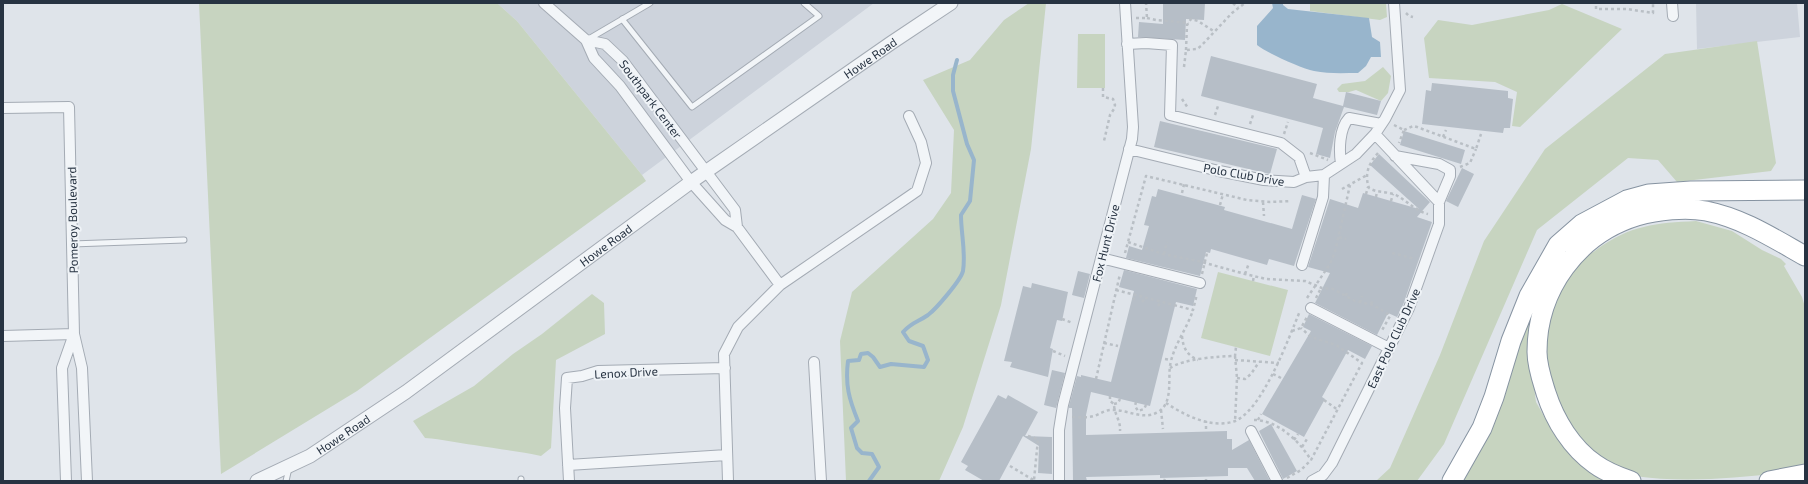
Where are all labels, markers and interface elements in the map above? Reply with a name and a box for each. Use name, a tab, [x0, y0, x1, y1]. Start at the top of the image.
street label: Howe Road	[841, 34, 899, 81]
street label: Southpark Center	[617, 57, 685, 141]
street label: Polo Club Drive	[1202, 160, 1286, 188]
street label: Pomeroy Boulevard	[64, 167, 80, 273]
street label: Fox Hunt Drive	[1089, 203, 1121, 283]
street label: Howe Road	[577, 221, 635, 269]
street label: East Polo Club Drive	[1364, 286, 1422, 390]
street label: Lenox Drive	[594, 363, 658, 381]
street label: Howe Road	[313, 411, 372, 457]

